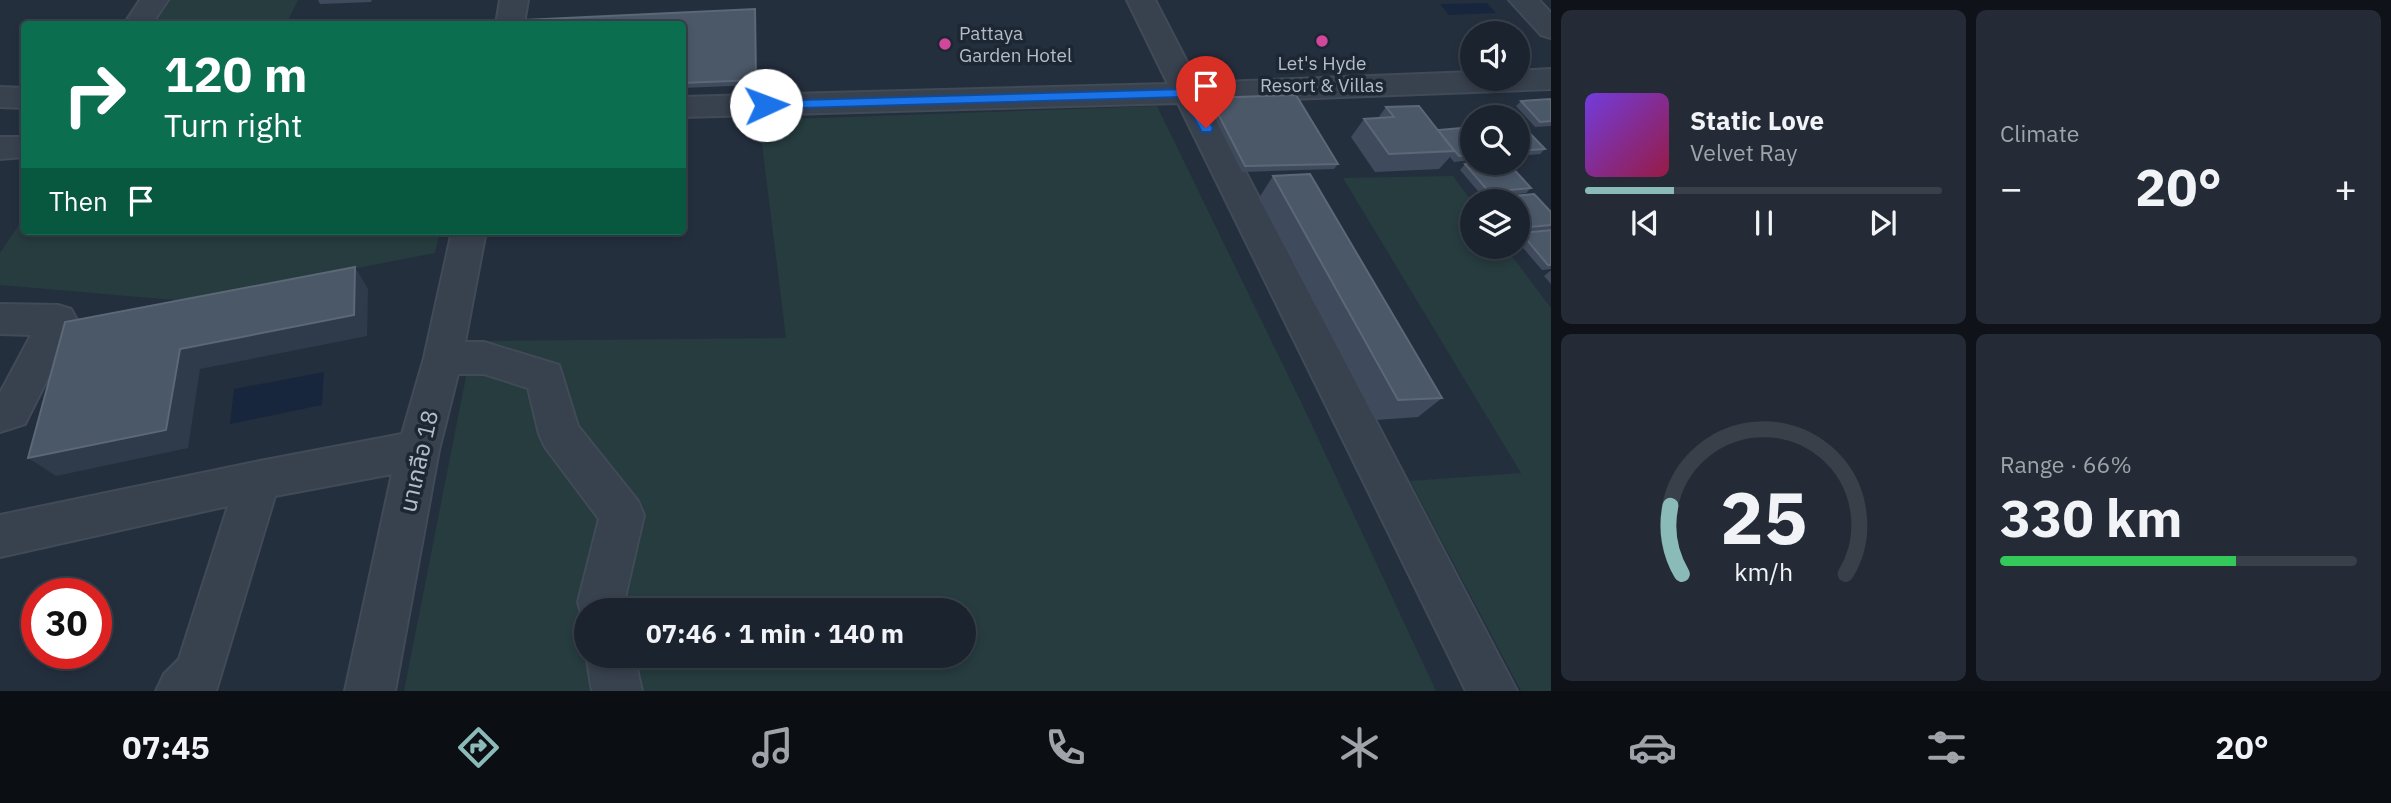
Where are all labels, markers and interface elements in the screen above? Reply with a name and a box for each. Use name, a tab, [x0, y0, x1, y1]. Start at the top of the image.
place label: Pattaya Garden Hotel	[959, 21, 1072, 67]
map controls	[1460, 21, 1530, 259]
button: sound	[1460, 21, 1530, 91]
marker: Let's Hyde Resort & Villas	[1314, 33, 1330, 49]
marker: Pattaya Garden Hotel	[937, 36, 953, 52]
text: 120 m	[164, 42, 308, 105]
icon: right	[49, 49, 140, 140]
place label: Let's Hyde Resort & Villas	[1260, 51, 1384, 97]
pin	[1176, 56, 1236, 128]
icon: arrive	[1187, 67, 1225, 105]
position arrow	[729, 68, 803, 142]
text: Static Love	[1690, 103, 1824, 137]
text: Turn right	[164, 104, 302, 146]
button: search	[1460, 105, 1530, 175]
text: Climate	[2000, 118, 2079, 148]
text: Velvet Ray	[1690, 137, 1797, 167]
text: 20°	[2135, 153, 2222, 220]
text: −	[2000, 163, 2023, 212]
text: +	[2334, 163, 2357, 212]
icon: arrive	[122, 182, 160, 220]
text: Then	[49, 184, 108, 218]
button: layers	[1460, 189, 1530, 259]
icon: previous	[1626, 204, 1664, 242]
icon: pause	[1745, 204, 1783, 242]
icon: next	[1864, 204, 1902, 242]
street label: นาเกลือ 18	[392, 407, 444, 515]
text: Range · 66%	[2000, 449, 2132, 479]
text: 25	[1720, 469, 1807, 564]
text: 330 km	[2000, 484, 2182, 551]
text: km/h	[1734, 554, 1793, 587]
speed limit sign: 30	[21, 578, 112, 669]
text: 07:46 · 1 min · 140 m	[646, 616, 904, 650]
icon: directions	[454, 723, 503, 772]
icon: music	[748, 723, 797, 772]
icon: phone	[1041, 723, 1090, 772]
icon: climate	[1335, 723, 1384, 772]
icon: car	[1628, 723, 1677, 772]
icon: filters	[1922, 723, 1971, 772]
text: 07:45	[122, 726, 210, 768]
text: 20°	[2215, 726, 2269, 768]

